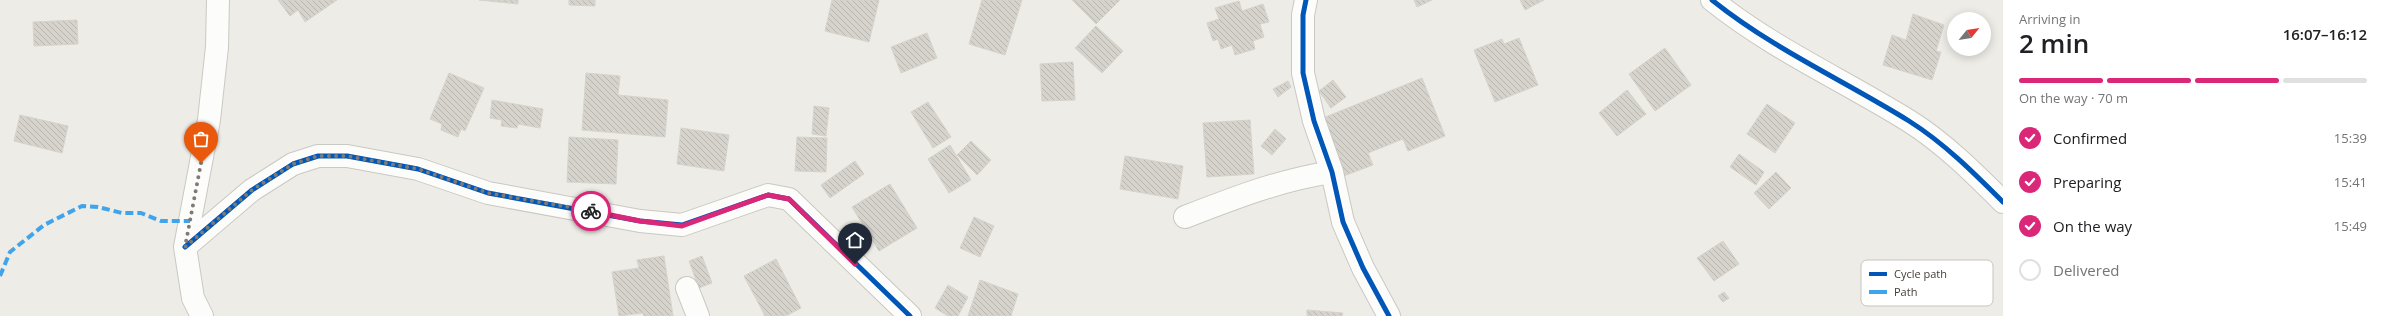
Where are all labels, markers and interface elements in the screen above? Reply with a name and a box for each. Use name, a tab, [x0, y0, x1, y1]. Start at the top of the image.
text: Arriving in	[2019, 10, 2081, 28]
north arrow	[1947, 12, 1991, 56]
map controls	[1947, 12, 1991, 56]
text: 16:07–16:12	[2283, 24, 2367, 44]
text: 2 min	[2019, 25, 2089, 61]
text: On the way · 70 m	[2019, 89, 2128, 107]
pin	[184, 122, 218, 163]
icon: check	[2019, 127, 2041, 149]
icon: bag	[190, 128, 212, 150]
text: Confirmed	[2053, 128, 2127, 148]
text: 15:39	[2334, 129, 2367, 147]
icon: check	[2019, 171, 2041, 193]
text: Preparing	[2053, 172, 2121, 192]
text: 15:41	[2334, 173, 2367, 191]
courier	[571, 191, 611, 231]
icon: bike	[580, 200, 602, 222]
icon: check	[2019, 215, 2041, 237]
text: On the way	[2053, 216, 2132, 236]
text: 15:49	[2334, 217, 2367, 235]
pin	[838, 223, 872, 264]
icon: home	[844, 229, 866, 251]
legend	[1861, 260, 1993, 306]
text: Delivered	[2053, 260, 2120, 280]
text: Cycle path	[1894, 266, 1947, 281]
text: Path	[1894, 284, 1917, 299]

